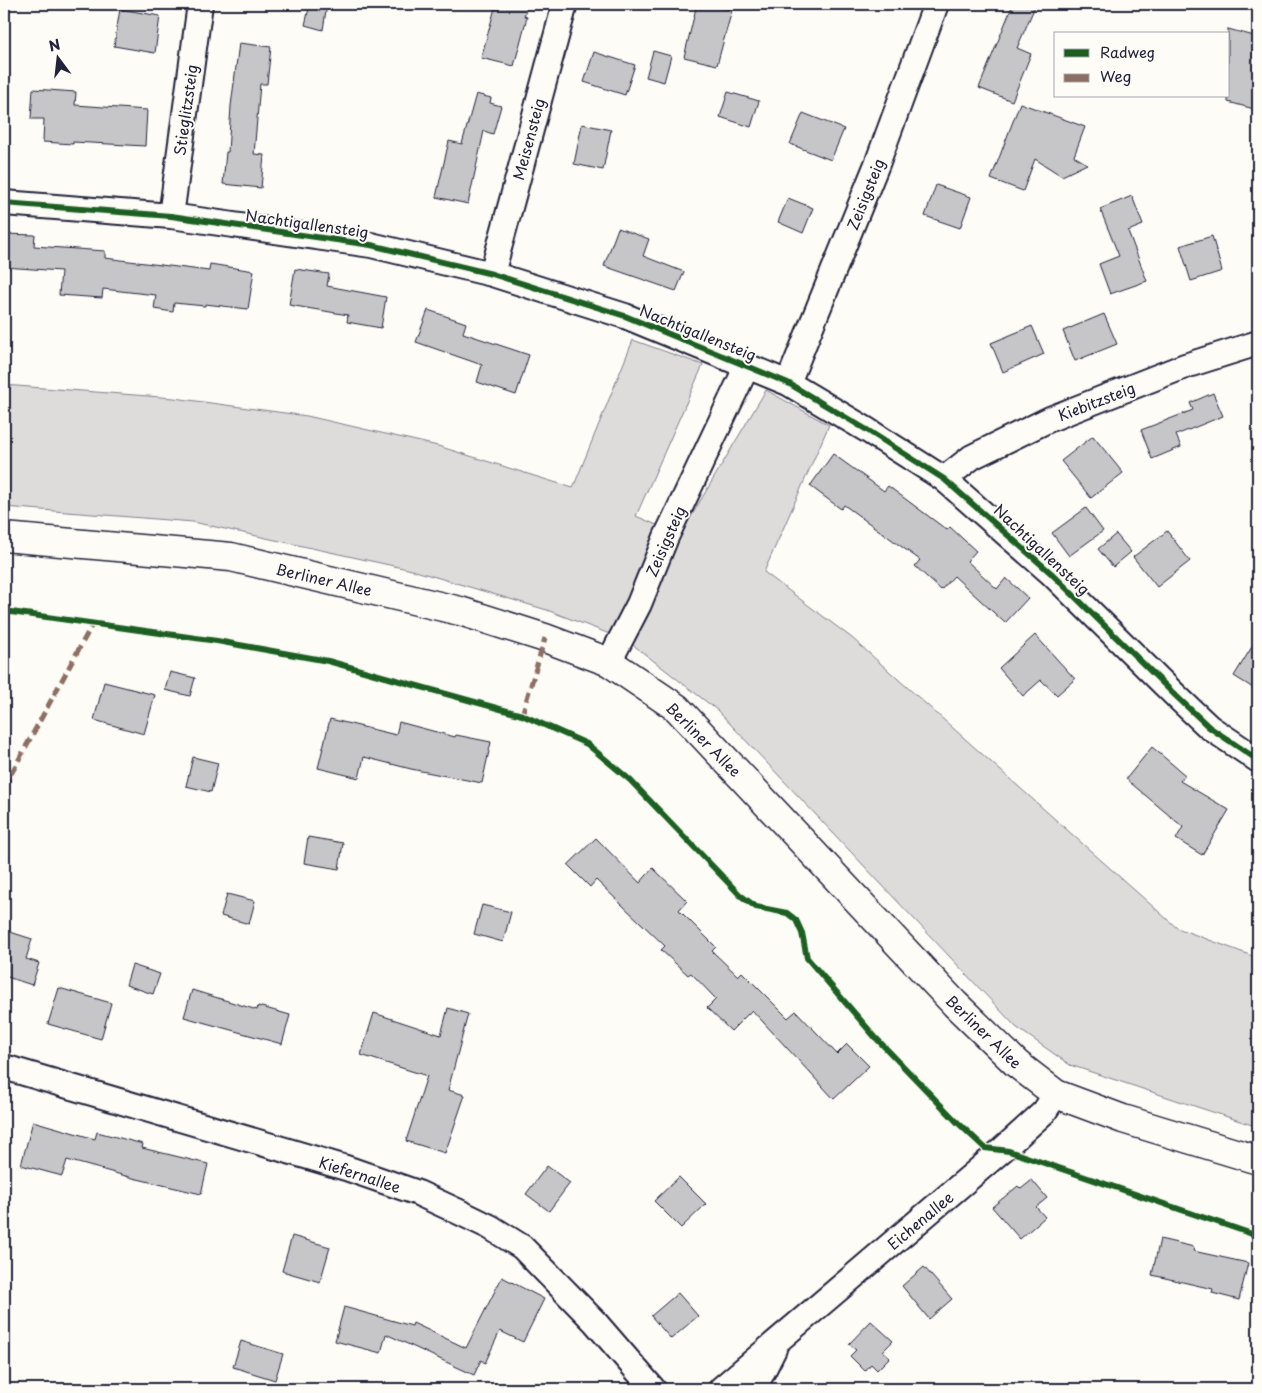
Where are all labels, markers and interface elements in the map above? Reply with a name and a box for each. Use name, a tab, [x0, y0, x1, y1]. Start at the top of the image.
north arrow	[32, 32, 82, 82]
legend	[1054, 32, 1230, 98]
text: N	[46, 33, 63, 57]
text: Radweg	[1100, 40, 1155, 63]
street label: Stieglitzsteig	[167, 63, 203, 157]
text: Weg	[1100, 64, 1131, 87]
street label: Meisensteig	[506, 95, 550, 183]
street label: Zeisigsteig	[840, 155, 890, 233]
street label: Nachtigallensteig	[244, 203, 370, 243]
street label: Nachtigallensteig	[636, 298, 760, 366]
street label: Kiebitzsteig	[1054, 376, 1138, 426]
street label: Nachtigallensteig	[989, 498, 1095, 600]
street label: Zeisigsteig	[639, 502, 691, 580]
street label: Berliner Allee	[274, 557, 374, 601]
street label: Berliner Allee	[661, 696, 747, 782]
street label: Berliner Allee	[941, 989, 1027, 1073]
street label: Kiefernallee	[316, 1150, 404, 1198]
street label: Eichenallee	[882, 1186, 958, 1254]

